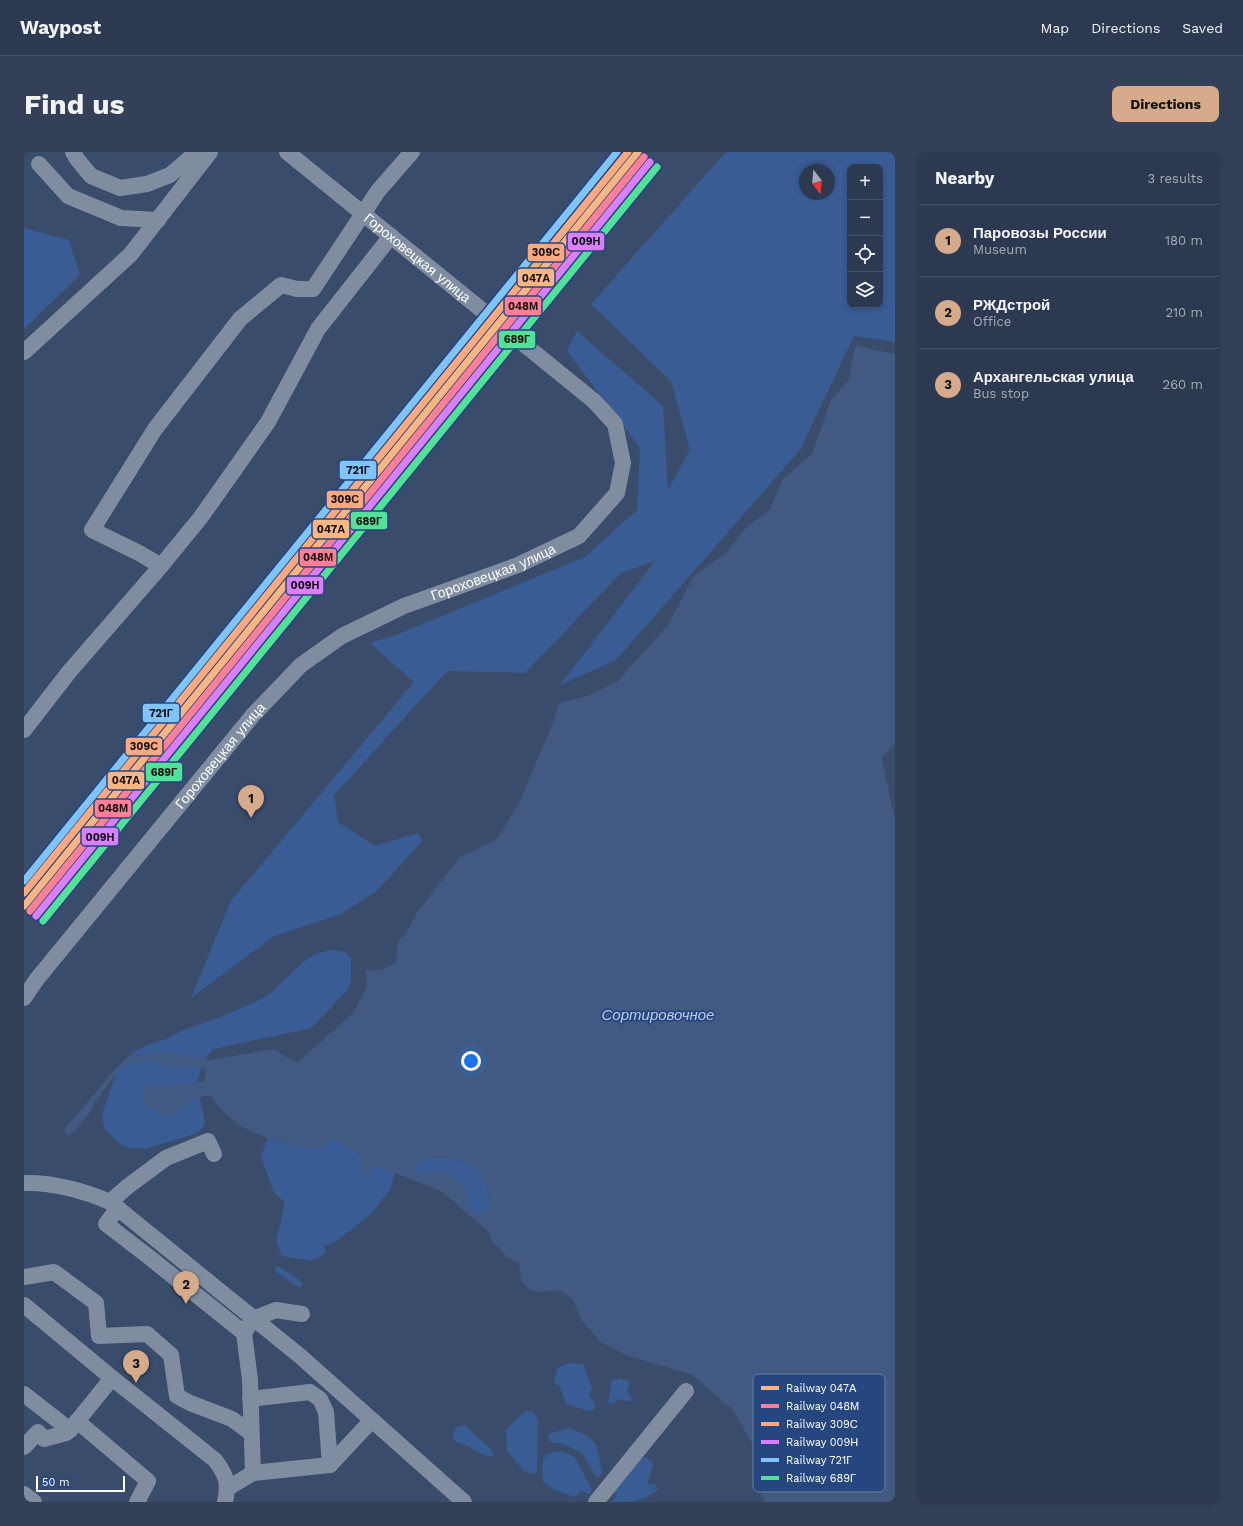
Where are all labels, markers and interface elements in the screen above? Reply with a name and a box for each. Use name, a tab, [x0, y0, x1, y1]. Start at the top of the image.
text: Waypost	[20, 16, 101, 39]
text: Map	[1041, 20, 1069, 36]
text: Directions	[1091, 20, 1160, 36]
text: Saved	[1182, 20, 1223, 36]
button: Directions	[1112, 86, 1219, 122]
text: Find us	[24, 88, 124, 121]
north arrow	[799, 164, 835, 200]
map controls	[847, 164, 883, 308]
button: +	[847, 164, 883, 200]
text: Nearby	[935, 168, 994, 188]
text: 3 results	[1148, 171, 1203, 186]
button: −	[847, 200, 883, 236]
street label: Гороховецкая улица	[361, 210, 474, 306]
text: Паровозы России	[973, 224, 1107, 242]
line badge: 009Н	[567, 232, 605, 251]
text: 1	[945, 233, 951, 248]
text: 180 m	[1165, 233, 1203, 248]
text: 009Н	[572, 235, 600, 248]
button: locate	[847, 236, 883, 272]
text: Museum	[973, 242, 1027, 257]
line badge: 309С	[527, 243, 565, 262]
text: 309С	[532, 246, 560, 259]
line badge: 047А	[517, 268, 555, 287]
text: 047А	[522, 272, 550, 285]
button: layers	[847, 272, 883, 308]
line badge: 048М	[504, 296, 542, 316]
text: РЖДстрой	[973, 296, 1050, 314]
text: 048М	[508, 300, 538, 313]
text: 2	[944, 305, 952, 320]
text: 210 m	[1165, 305, 1203, 320]
text: Office	[973, 314, 1011, 329]
line badge: 689Г	[498, 330, 536, 349]
text: 689Г	[504, 333, 531, 346]
text: Архангельская улица	[973, 368, 1134, 386]
text: 3	[944, 377, 952, 392]
text: 260 m	[1163, 377, 1203, 392]
text: Bus stop	[973, 386, 1029, 401]
line badge: 721Г	[339, 460, 377, 480]
text: 721Г	[346, 464, 371, 477]
line badge: 309С	[326, 490, 364, 509]
text: 309С	[331, 493, 359, 506]
line badge: 689Г	[350, 511, 388, 530]
text: 689Г	[356, 515, 383, 528]
line badge: 047А	[312, 519, 350, 539]
text: 047А	[317, 523, 345, 536]
street label: Гороховецкая улица	[429, 540, 558, 604]
line badge: 048М	[299, 548, 337, 567]
text: 048М	[303, 551, 333, 564]
line badge: 009Н	[286, 576, 324, 595]
text: 009Н	[291, 579, 319, 592]
street label: Гороховецкая улица	[172, 699, 269, 812]
line badge: 721Г	[142, 703, 180, 723]
text: 721Г	[149, 707, 174, 720]
line badge: 309С	[125, 737, 163, 756]
text: 309С	[130, 740, 158, 753]
line badge: 689Г	[145, 762, 183, 782]
text: 689Г	[151, 766, 178, 779]
line badge: 047А	[107, 771, 145, 790]
text: 047А	[112, 774, 140, 787]
pin: 1	[238, 785, 264, 818]
line badge: 048М	[94, 799, 132, 818]
text: 048М	[98, 802, 128, 815]
line badge: 009Н	[81, 827, 119, 846]
text: 009Н	[86, 831, 114, 844]
water label: Сортировочное	[602, 1006, 714, 1024]
your location	[461, 1051, 481, 1071]
pin: 2	[173, 1271, 199, 1304]
pin: 3	[123, 1350, 149, 1383]
legend	[753, 1374, 885, 1492]
text: Railway 047А	[786, 1382, 857, 1395]
text: Railway 048М	[786, 1400, 859, 1413]
text: Railway 309С	[786, 1418, 858, 1431]
text: Railway 009Н	[786, 1436, 858, 1449]
text: Railway 721Г	[786, 1454, 852, 1467]
text: Railway 689Г	[786, 1472, 856, 1485]
scale bar	[36, 1474, 125, 1493]
text: 50 m	[42, 1476, 69, 1489]

